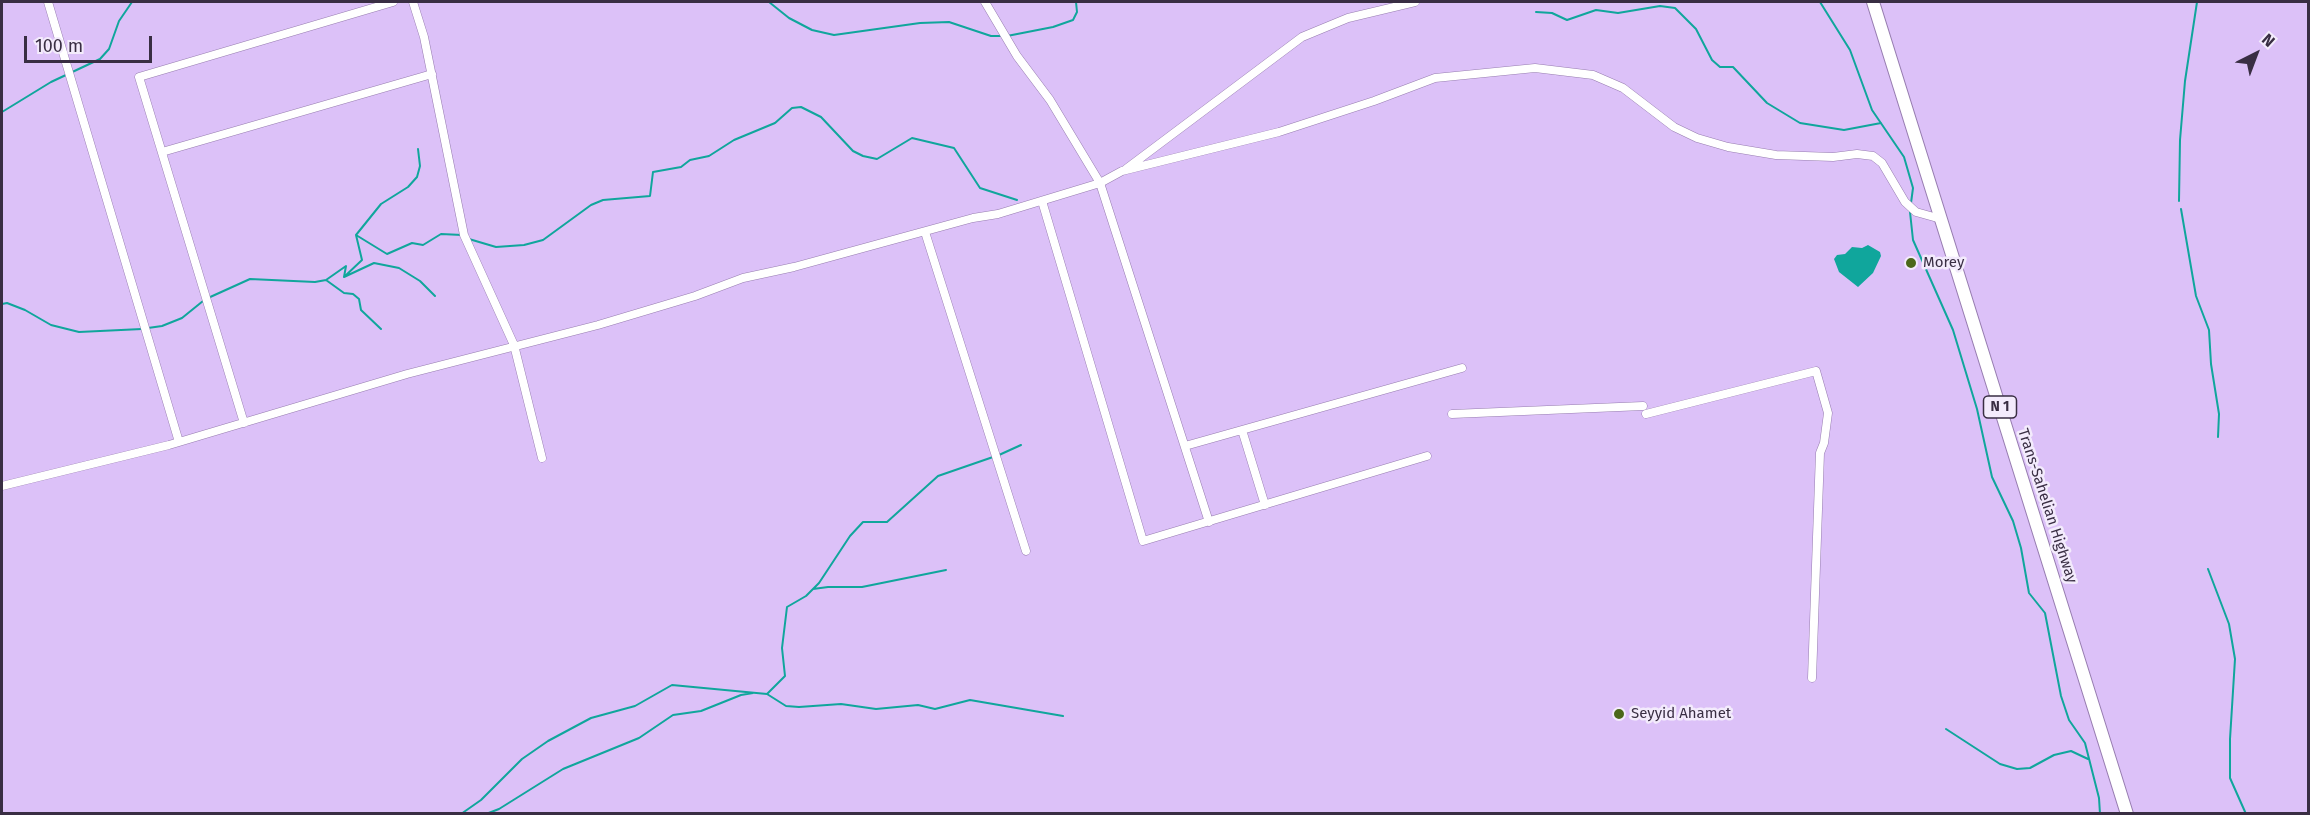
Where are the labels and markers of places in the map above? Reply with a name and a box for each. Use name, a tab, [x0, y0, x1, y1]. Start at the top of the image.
place label: Morey	[1923, 254, 1964, 272]
marker: Morey	[1904, 256, 1918, 270]
place label: Seyyid Ahamet	[1631, 705, 1731, 723]
marker: Seyyid Ahamet	[1612, 707, 1626, 721]

